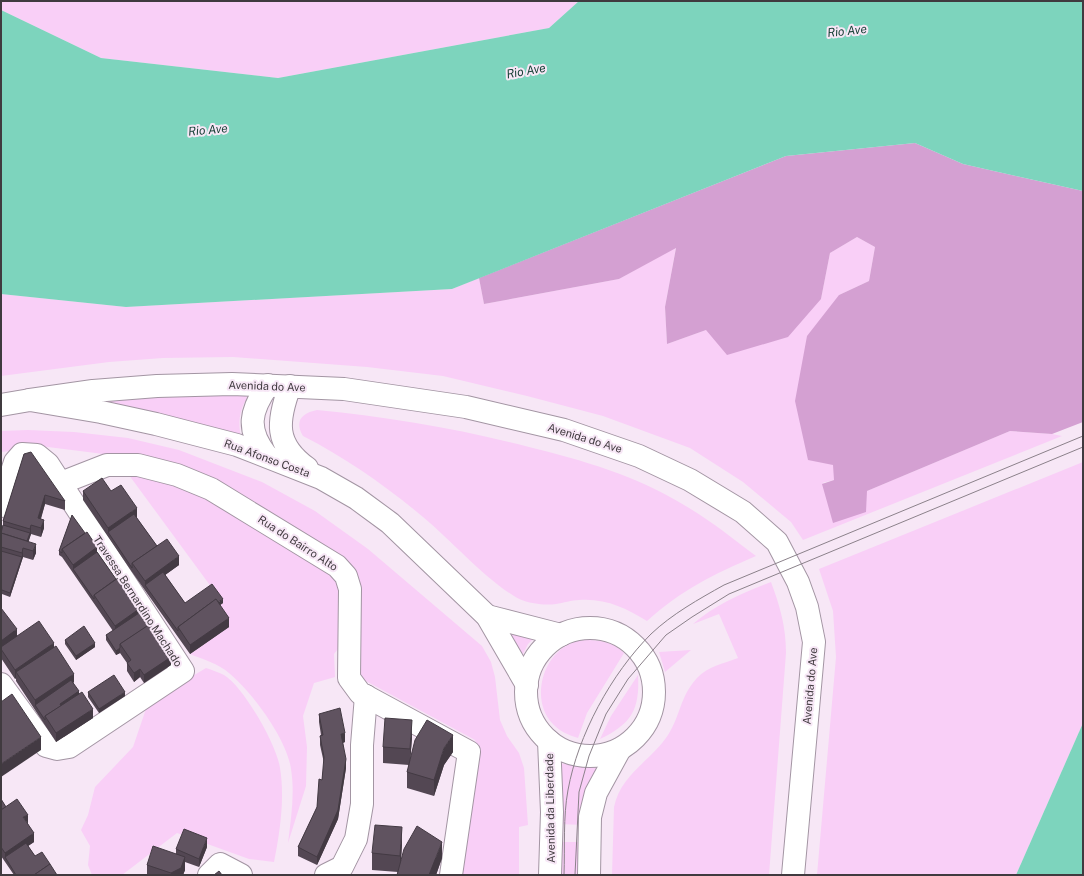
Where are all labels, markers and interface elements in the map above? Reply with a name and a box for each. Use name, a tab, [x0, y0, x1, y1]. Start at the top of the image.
water label: Rio Ave	[827, 22, 868, 40]
water label: Rio Ave	[505, 61, 547, 81]
water label: Rio Ave	[188, 121, 229, 139]
street label: Avenida do Ave	[228, 379, 306, 393]
street label: Avenida do Ave	[546, 421, 624, 455]
street label: Rua Afonso Costa	[222, 437, 312, 479]
street label: Rua do Bairro Alto	[256, 513, 340, 573]
street label: Travessa Bernardino Machado	[91, 533, 185, 669]
street label: Avenida do Ave	[801, 647, 819, 725]
street label: Avenida da Liberdade	[543, 753, 557, 863]

